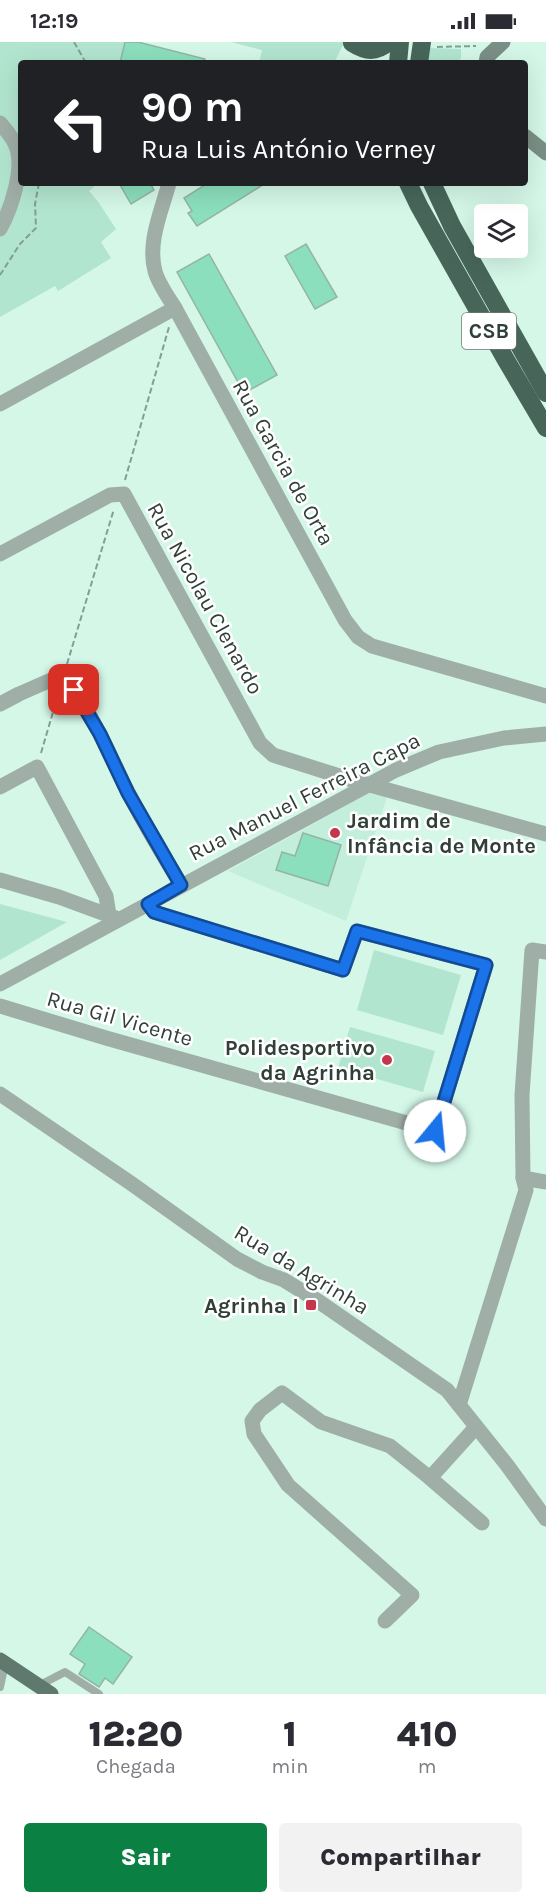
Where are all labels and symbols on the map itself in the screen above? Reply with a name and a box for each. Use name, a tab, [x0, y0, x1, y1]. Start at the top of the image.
road number: CSB	[462, 313, 516, 349]
street label: Rua Garcia de Orta	[227, 375, 340, 550]
street label: Rua Nicolau Clenardo	[142, 498, 269, 699]
pin	[48, 664, 99, 715]
street label: Rua Manuel Ferreira Capa	[185, 727, 424, 867]
place label: Jardim de Infância de Monte	[347, 808, 536, 859]
marker: Jardim de Infância de Monte	[328, 826, 342, 840]
street label: Rua Gil Vicente	[44, 986, 196, 1052]
place label: Polidesportivo da Agrinha	[225, 1035, 375, 1086]
marker: Polidesportivo da Agrinha	[380, 1053, 394, 1067]
position arrow	[403, 1099, 467, 1163]
street label: Rua da Agrinha	[229, 1219, 374, 1320]
place label: Agrinha I	[204, 1293, 299, 1319]
marker: Agrinha I	[304, 1298, 318, 1312]

